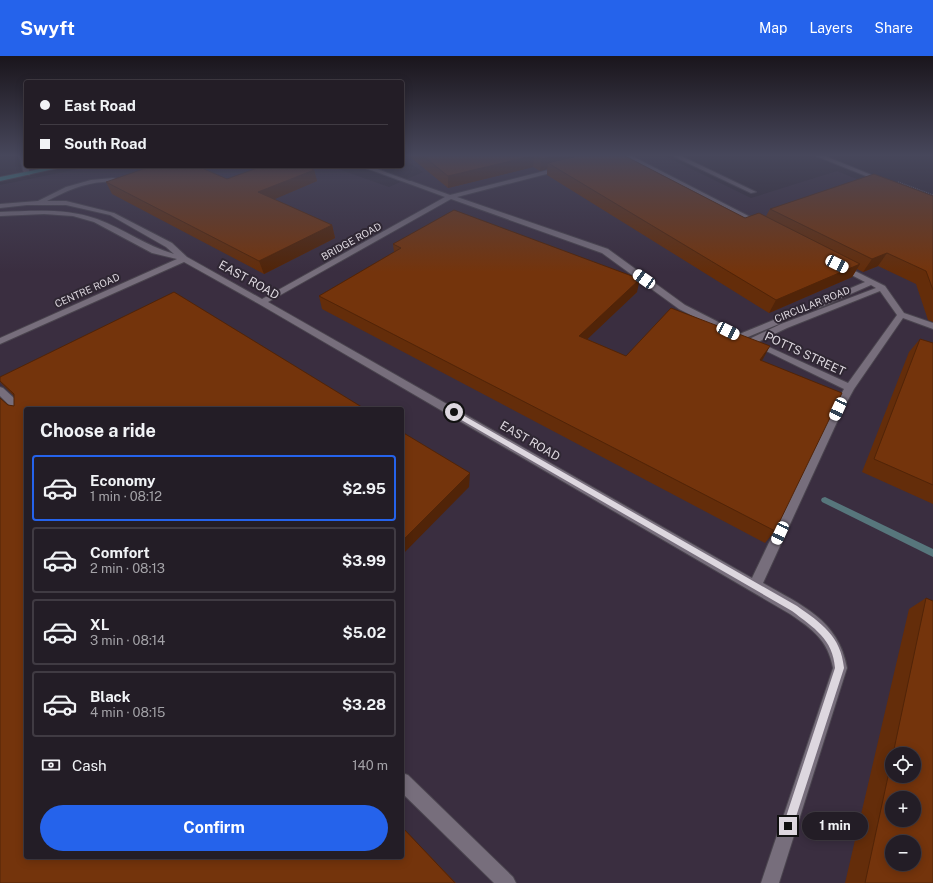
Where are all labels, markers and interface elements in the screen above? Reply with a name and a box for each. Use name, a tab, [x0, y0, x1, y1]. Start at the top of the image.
text: Swyft	[20, 17, 75, 39]
text: Map	[759, 20, 787, 36]
text: Layers	[809, 20, 853, 36]
text: Share	[875, 20, 913, 36]
text: East Road	[64, 97, 136, 114]
text: South Road	[64, 135, 147, 152]
street label: BRIDGE ROAD	[319, 219, 383, 262]
car	[824, 253, 850, 275]
street label: EAST ROAD	[216, 258, 282, 302]
car	[631, 267, 657, 291]
street label: CENTRE ROAD	[53, 270, 121, 310]
street label: CIRCULAR ROAD	[773, 283, 851, 325]
car	[715, 320, 741, 342]
street label: POTTS STREET	[762, 329, 848, 379]
car	[827, 396, 849, 422]
route start	[445, 403, 463, 421]
street label: EAST ROAD	[498, 418, 562, 464]
text: Choose a ride	[40, 420, 156, 441]
icon: car	[42, 470, 78, 506]
text: Economy	[90, 472, 155, 489]
text: $2.95	[342, 480, 386, 497]
text: 1 min · 08:12	[90, 489, 162, 504]
car	[769, 520, 791, 546]
icon: car	[42, 542, 78, 578]
text: Comfort	[90, 544, 150, 561]
text: $3.99	[342, 552, 386, 569]
text: 2 min · 08:13	[90, 561, 165, 576]
icon: car	[42, 614, 78, 650]
text: XL	[90, 616, 109, 633]
text: $5.02	[342, 624, 386, 641]
text: 3 min · 08:14	[90, 633, 165, 648]
icon: car	[42, 686, 78, 722]
text: Black	[90, 688, 130, 705]
text: $3.28	[342, 696, 386, 713]
text: 4 min · 08:15	[90, 705, 165, 720]
map controls	[885, 747, 921, 871]
button: locate	[885, 747, 921, 783]
icon: cash	[40, 754, 62, 776]
text: Cash	[72, 757, 107, 774]
text: 140 m	[352, 758, 388, 773]
button: +	[885, 791, 921, 827]
button: Confirm	[40, 805, 388, 851]
callout: 1 min	[802, 812, 868, 840]
route end	[779, 817, 797, 835]
text: 1 min	[819, 818, 851, 833]
button: −	[885, 835, 921, 871]

